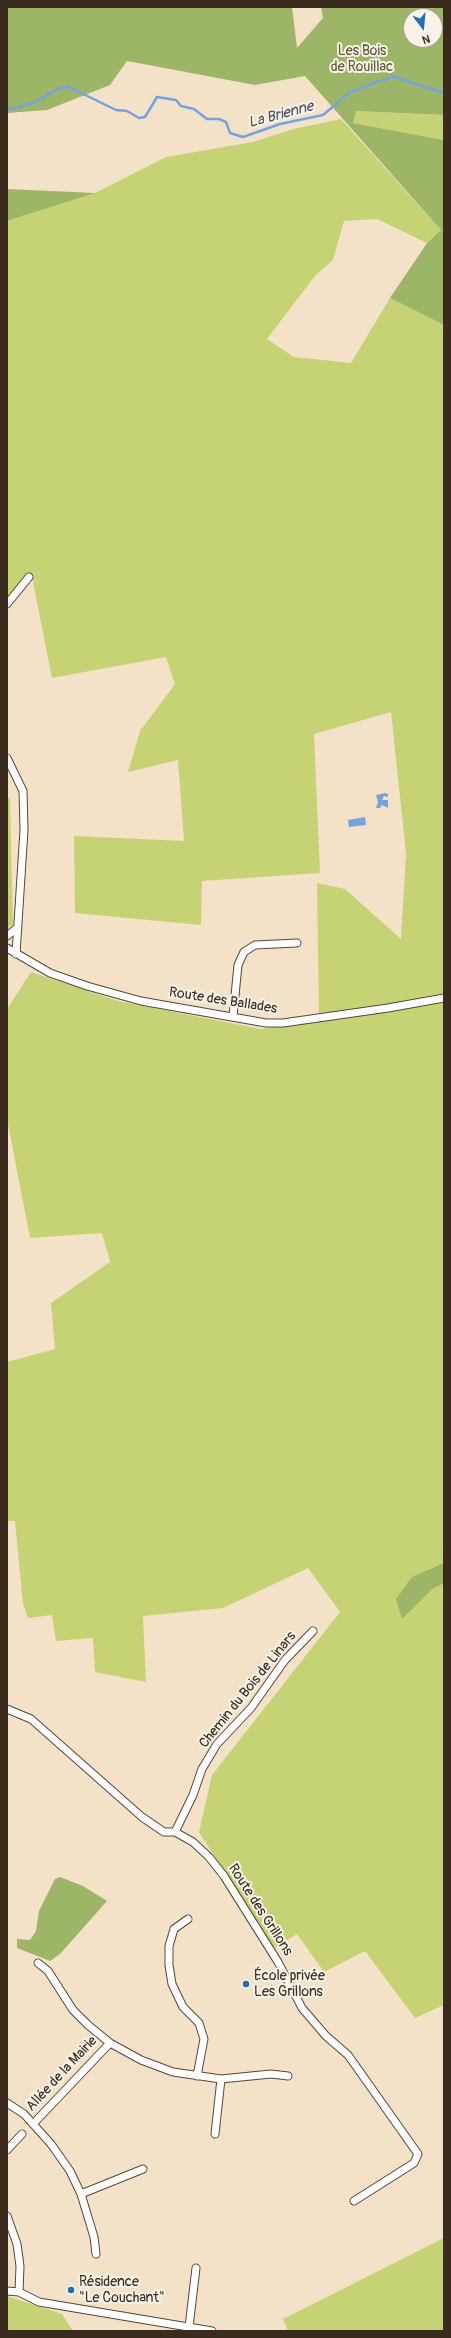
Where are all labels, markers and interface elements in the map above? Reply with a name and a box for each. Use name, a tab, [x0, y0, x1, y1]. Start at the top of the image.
north arrow	[403, 8, 443, 48]
text: N	[421, 32, 432, 46]
park label: Les Bois de Rouillac	[331, 43, 393, 76]
water label: La Brienne	[246, 98, 316, 132]
street label: Route des Ballades	[168, 984, 278, 1018]
street label: Chemin du Bois de Linars	[196, 1628, 300, 1752]
street label: Route des Grillons	[224, 1861, 296, 1959]
place label: École privée Les Grillons	[254, 1968, 325, 2000]
marker: École privée Les Grillons	[241, 1979, 251, 1989]
street label: Allée de la Mairie	[23, 2033, 101, 2115]
place label: Résidence "Le Couchant"	[79, 2274, 165, 2306]
marker: Résidence "Le Couchant"	[66, 2285, 76, 2295]

